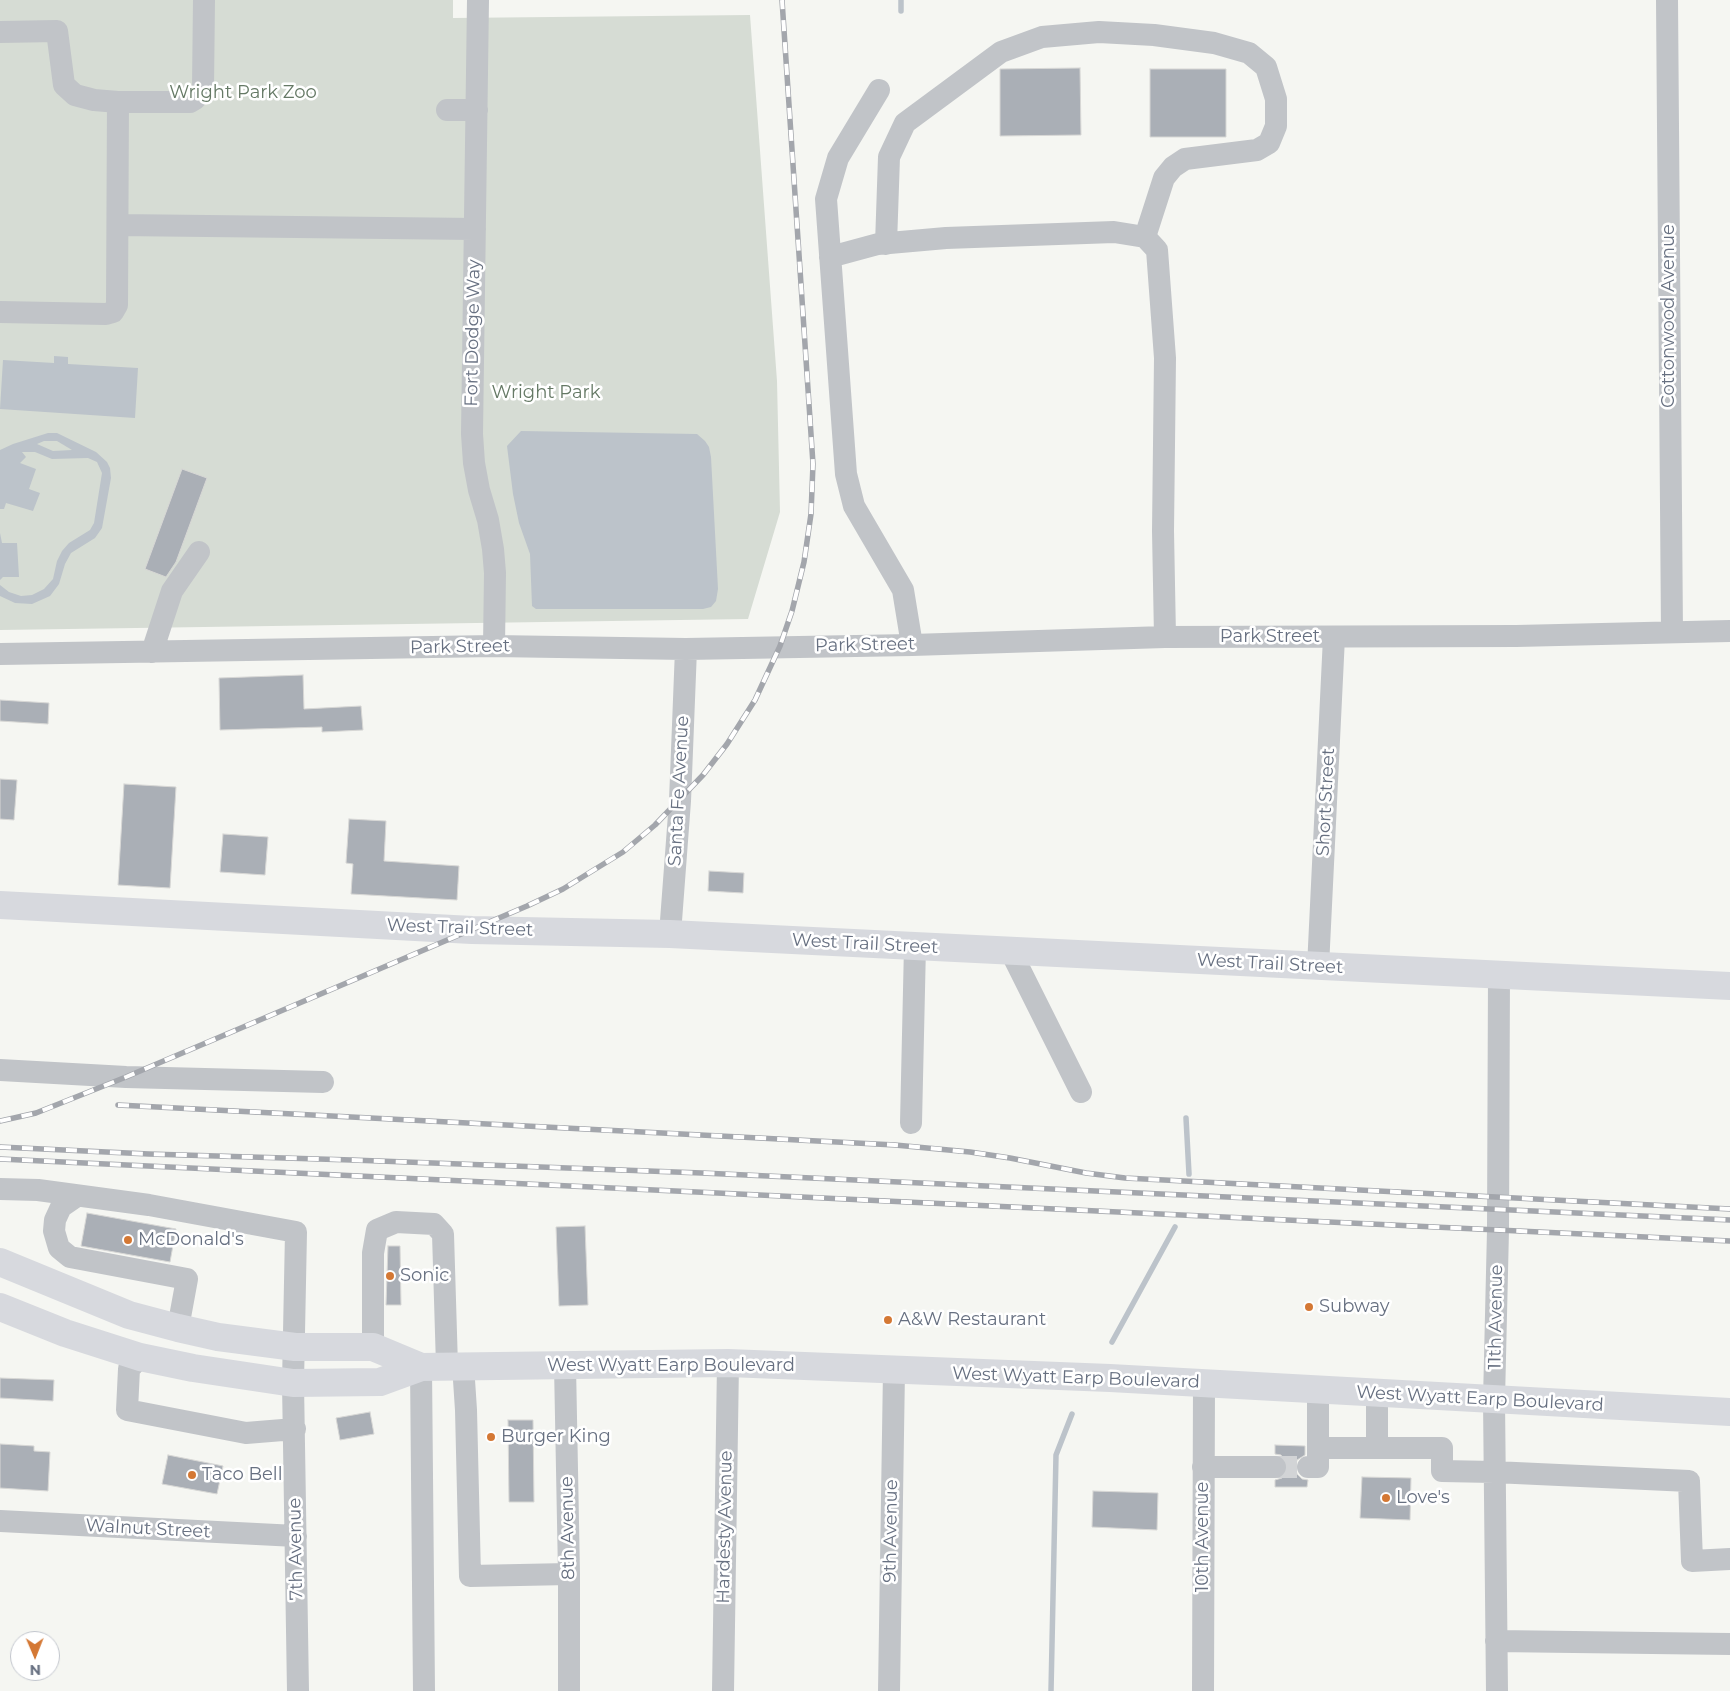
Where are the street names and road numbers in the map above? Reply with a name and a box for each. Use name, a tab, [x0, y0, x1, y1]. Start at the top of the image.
street label: Cottonwood Avenue	[1658, 224, 1680, 408]
street label: Fort Dodge Way	[461, 259, 485, 407]
street label: Park Street	[1220, 626, 1320, 648]
street label: Park Street	[815, 633, 915, 657]
street label: Park Street	[410, 635, 510, 659]
street label: Santa Fe Avenue	[664, 715, 694, 867]
street label: Short Street	[1312, 747, 1340, 857]
street label: West Trail Street	[386, 915, 534, 941]
street label: West Trail Street	[791, 929, 939, 959]
street label: West Trail Street	[1196, 949, 1344, 979]
street label: 11th Avenue	[1484, 1264, 1508, 1370]
street label: West Wyatt Earp Boulevard	[547, 1355, 795, 1377]
street label: West Wyatt Earp Boulevard	[952, 1363, 1200, 1393]
street label: West Wyatt Earp Boulevard	[1356, 1382, 1604, 1416]
street label: Hardesty Avenue	[713, 1450, 737, 1604]
street label: 8th Avenue	[556, 1476, 580, 1580]
street label: 9th Avenue	[879, 1479, 903, 1583]
street label: 10th Avenue	[1192, 1482, 1214, 1592]
street label: 7th Avenue	[284, 1498, 308, 1600]
street label: Walnut Street	[85, 1515, 211, 1543]

